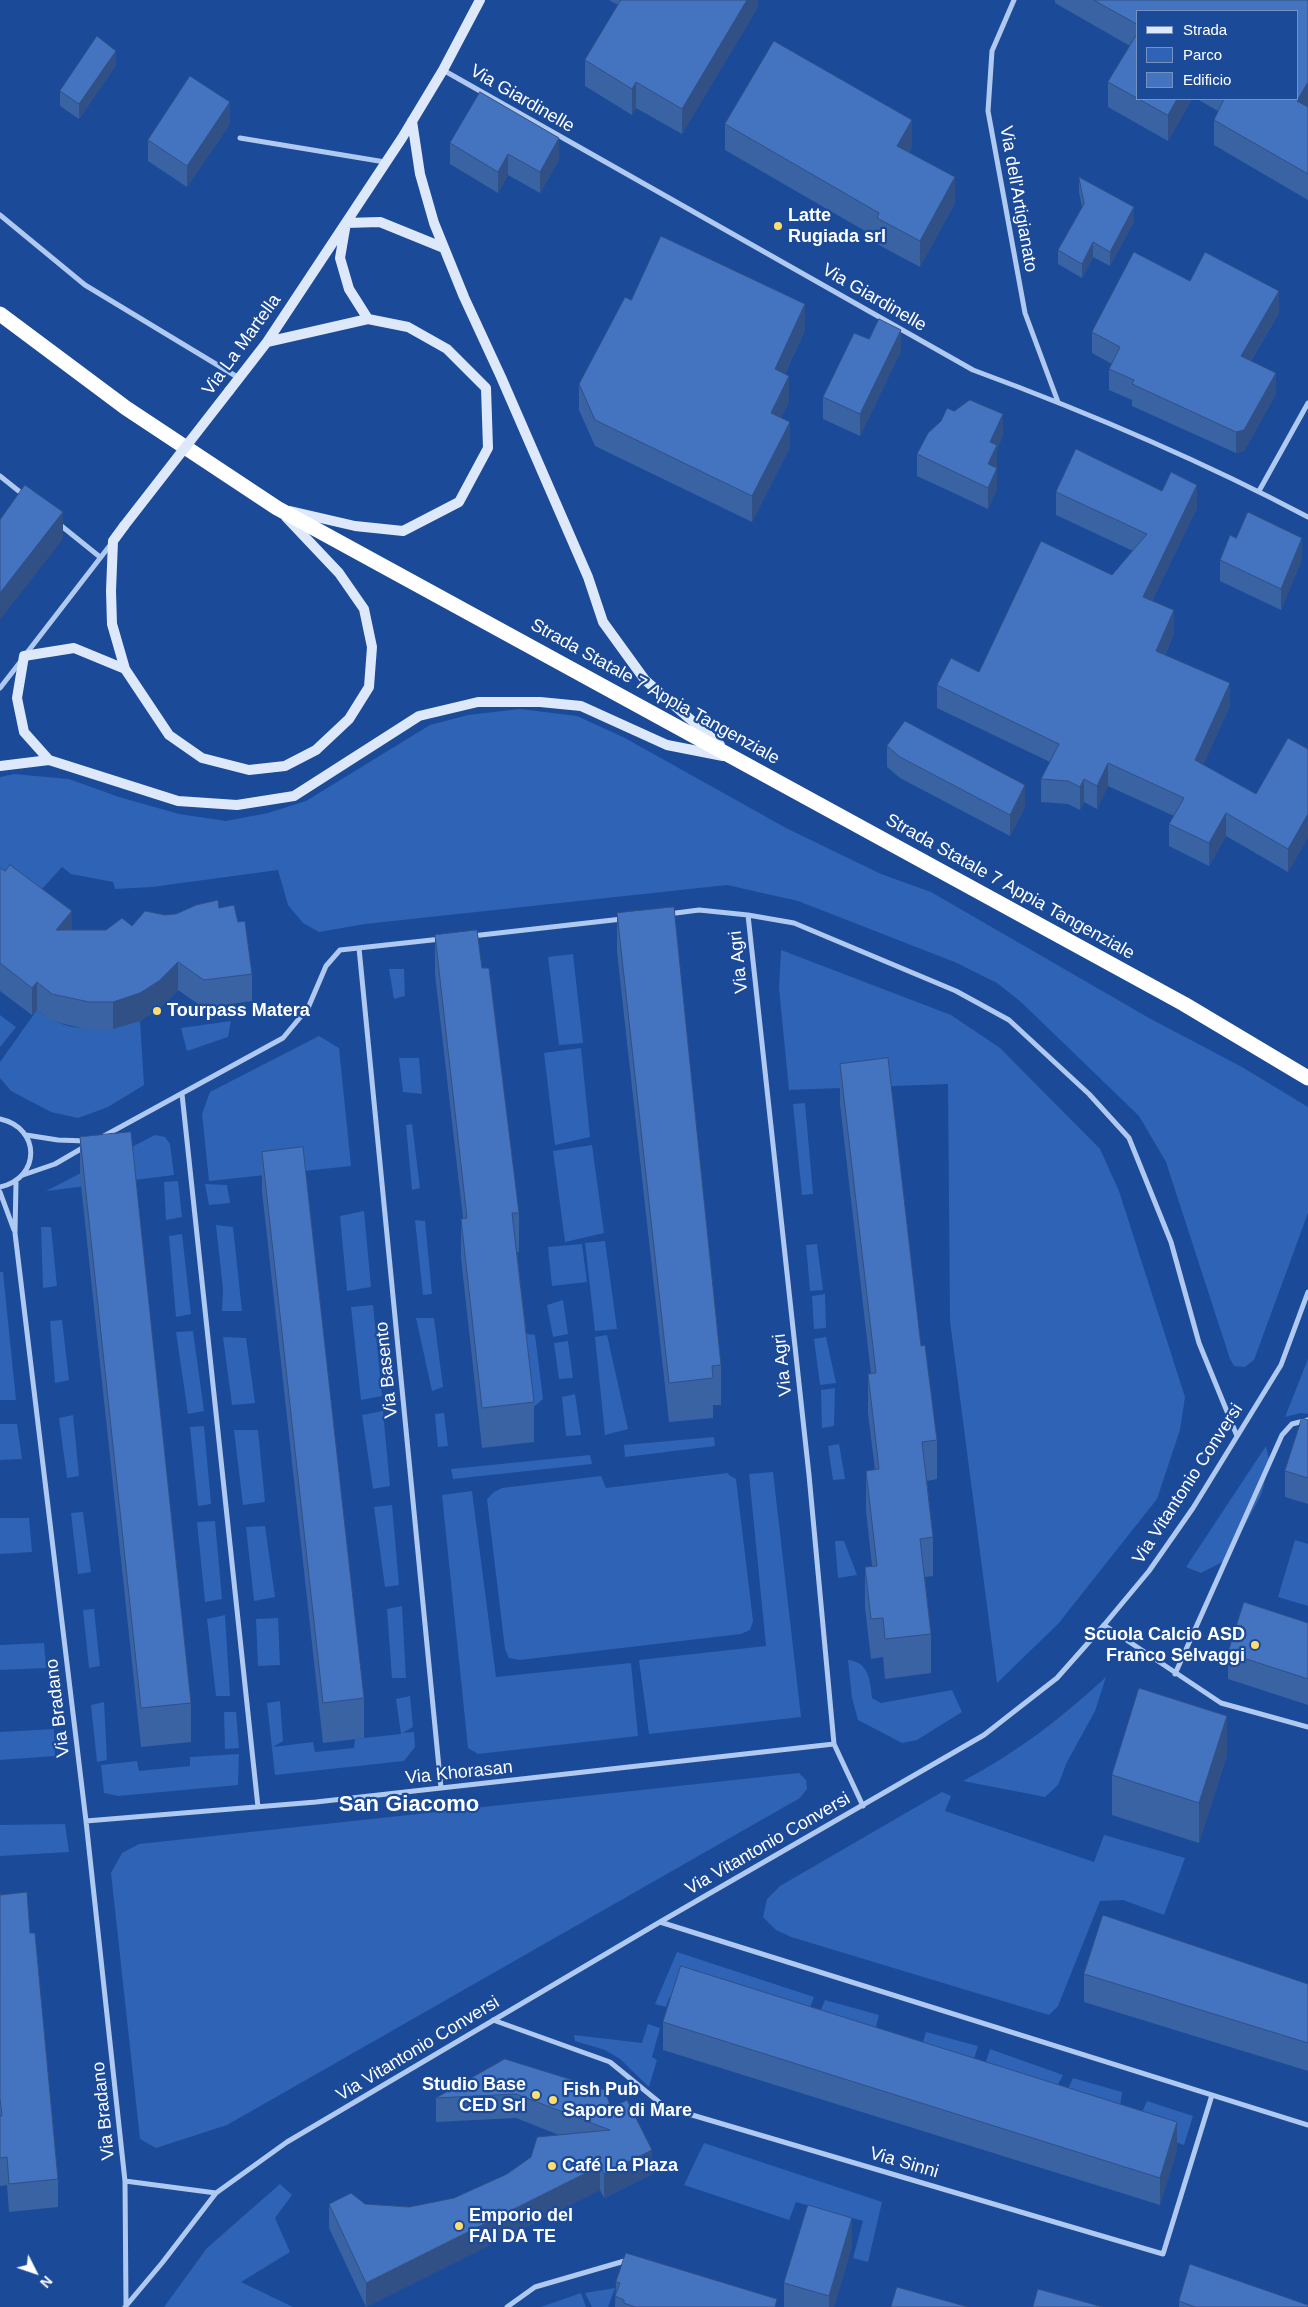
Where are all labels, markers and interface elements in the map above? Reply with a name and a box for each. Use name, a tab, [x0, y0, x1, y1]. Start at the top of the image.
legend	[1136, 10, 1298, 100]
text: Strada	[1183, 21, 1227, 38]
text: Parco	[1183, 46, 1222, 63]
street label: Via Giardinelle	[466, 60, 578, 138]
text: Edificio	[1183, 71, 1231, 88]
street label: Via dell'Artigianato	[994, 124, 1042, 274]
place label: Latte Rugiada srl	[788, 205, 886, 248]
marker: Latte Rugiada srl	[772, 220, 784, 232]
street label: Via Giardinelle	[818, 259, 930, 337]
street label: Via La Martella	[198, 290, 286, 400]
street label: Strada Statale 7 Appia Tangenziale	[527, 614, 783, 770]
street label: Strada Statale 7 Appia Tangenziale	[882, 809, 1138, 965]
street label: Via Agri	[725, 930, 753, 994]
place label: Tourpass Matera	[167, 1000, 310, 1022]
marker: Tourpass Matera	[151, 1005, 163, 1017]
street label: Via Basento	[371, 1321, 403, 1419]
street label: Via Agri	[769, 1333, 797, 1397]
street label: Via Vitantonio Conversi	[1128, 1400, 1248, 1568]
place label: Scuola Calcio ASD Franco Selvaggi	[1084, 1624, 1245, 1666]
marker: Scuola Calcio ASD Franco Selvaggi	[1249, 1639, 1261, 1651]
street label: Via Bradano	[41, 1658, 75, 1758]
street label: Via Khorasan	[404, 1757, 514, 1789]
street label: Via Vitantonio Conversi	[682, 1788, 854, 1900]
district label: San Giacomo	[339, 1792, 479, 1818]
street label: Via Vitantonio Conversi	[333, 1992, 503, 2106]
street label: Via Bradano	[88, 2061, 120, 2161]
place label: Studio Base CED Srl	[422, 2074, 526, 2116]
place label: Fish Pub Sapore di Mare	[563, 2079, 692, 2122]
marker: Studio Base CED Srl	[530, 2089, 542, 2101]
marker: Fish Pub Sapore di Mare	[547, 2094, 559, 2106]
street label: Via Sinni	[867, 2143, 941, 2183]
place label: Café La Plaza	[562, 2155, 678, 2177]
marker: Café La Plaza	[546, 2160, 558, 2172]
place label: Emporio del FAI DA TE	[469, 2205, 573, 2248]
marker: Emporio del FAI DA TE	[453, 2220, 465, 2232]
north arrow	[10, 2247, 60, 2297]
text: N	[37, 2273, 56, 2291]

